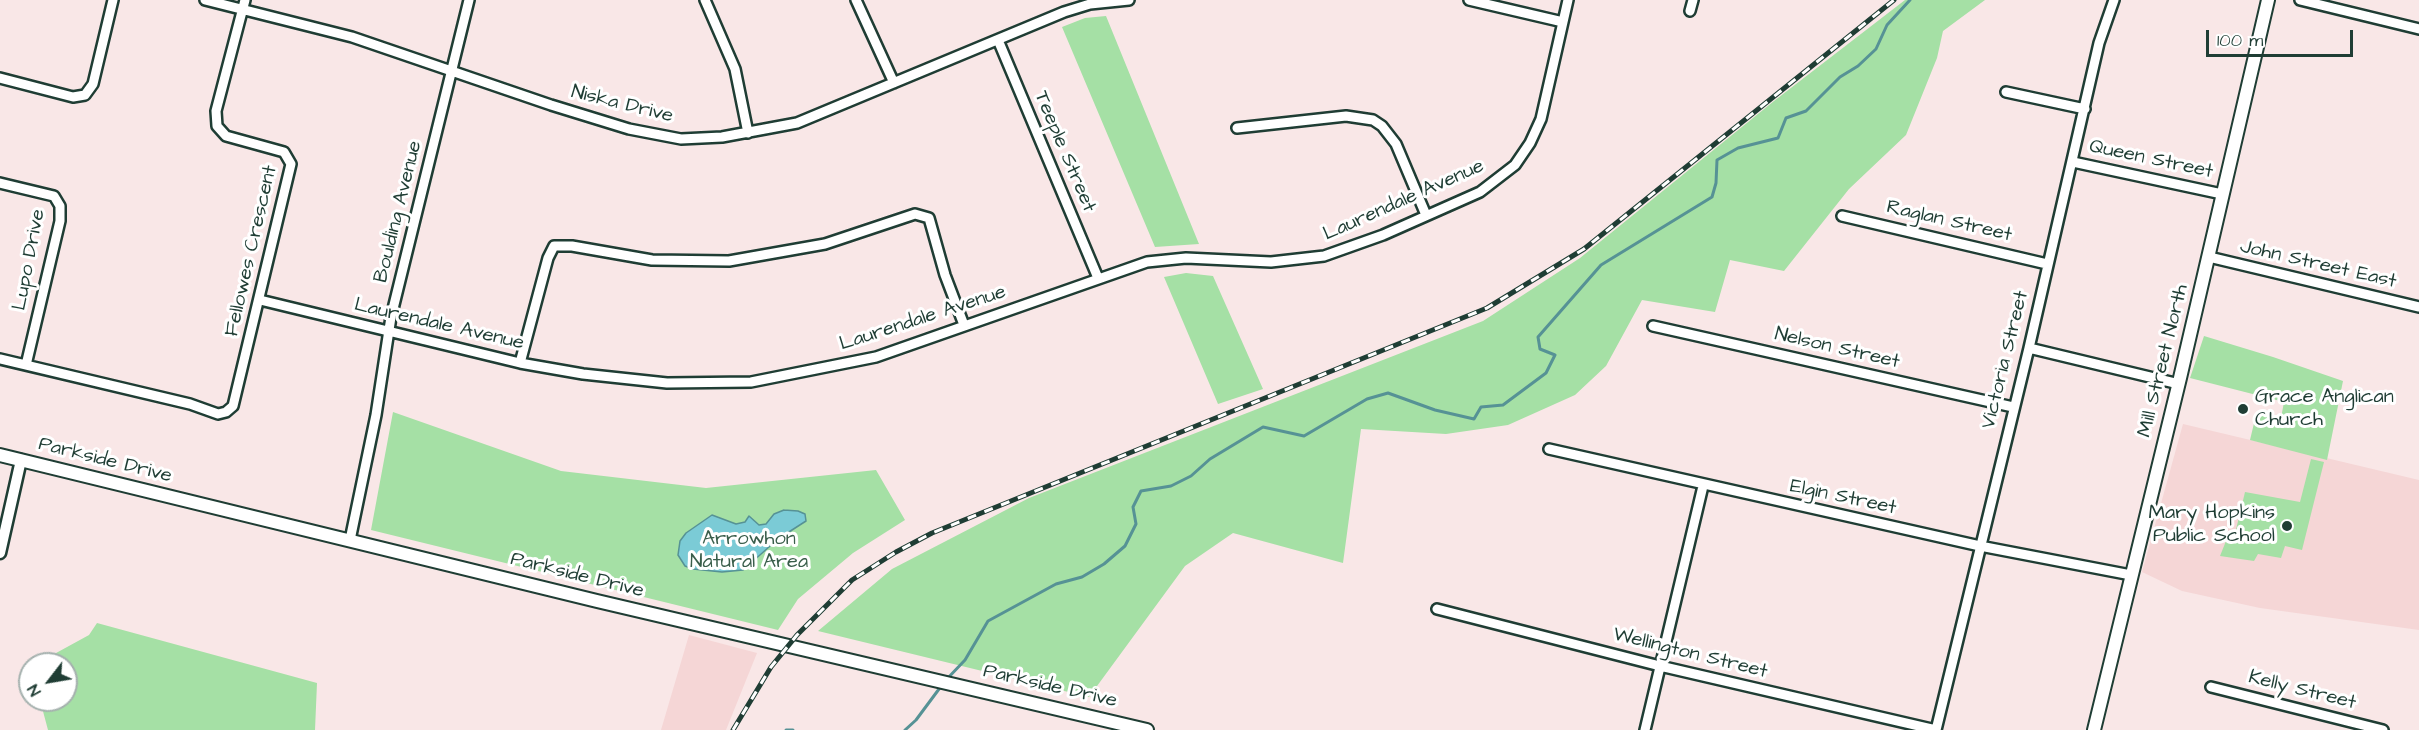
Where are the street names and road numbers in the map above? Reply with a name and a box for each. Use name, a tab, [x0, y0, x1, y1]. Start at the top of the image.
street label: Niska Drive	[568, 81, 676, 129]
street label: Teeple Street	[1028, 88, 1100, 216]
street label: Queen Street	[2087, 135, 2215, 185]
street label: Boulding Avenue	[370, 139, 428, 285]
street label: Laurendale Avenue	[1320, 155, 1488, 247]
street label: Fellowes Crescent	[221, 163, 283, 339]
street label: Raglan Street	[1884, 196, 2014, 248]
street label: Lupo Drive	[8, 207, 52, 313]
street label: John Street East	[2238, 235, 2398, 295]
street label: Laurendale Avenue	[837, 281, 1009, 357]
street label: Mill Street North	[2133, 282, 2195, 440]
street label: Victoria Street	[1977, 288, 2035, 432]
street label: Laurendale Avenue	[352, 294, 526, 356]
street label: Nelson Street	[1772, 323, 1902, 375]
street label: Parkside Drive	[36, 433, 174, 489]
street label: Elgin Street	[1788, 475, 1898, 521]
street label: Parkside Drive	[508, 548, 646, 604]
street label: Wellington Street	[1610, 623, 1770, 685]
street label: Parkside Drive	[981, 660, 1119, 714]
street label: Kelly Street	[2246, 666, 2358, 716]

